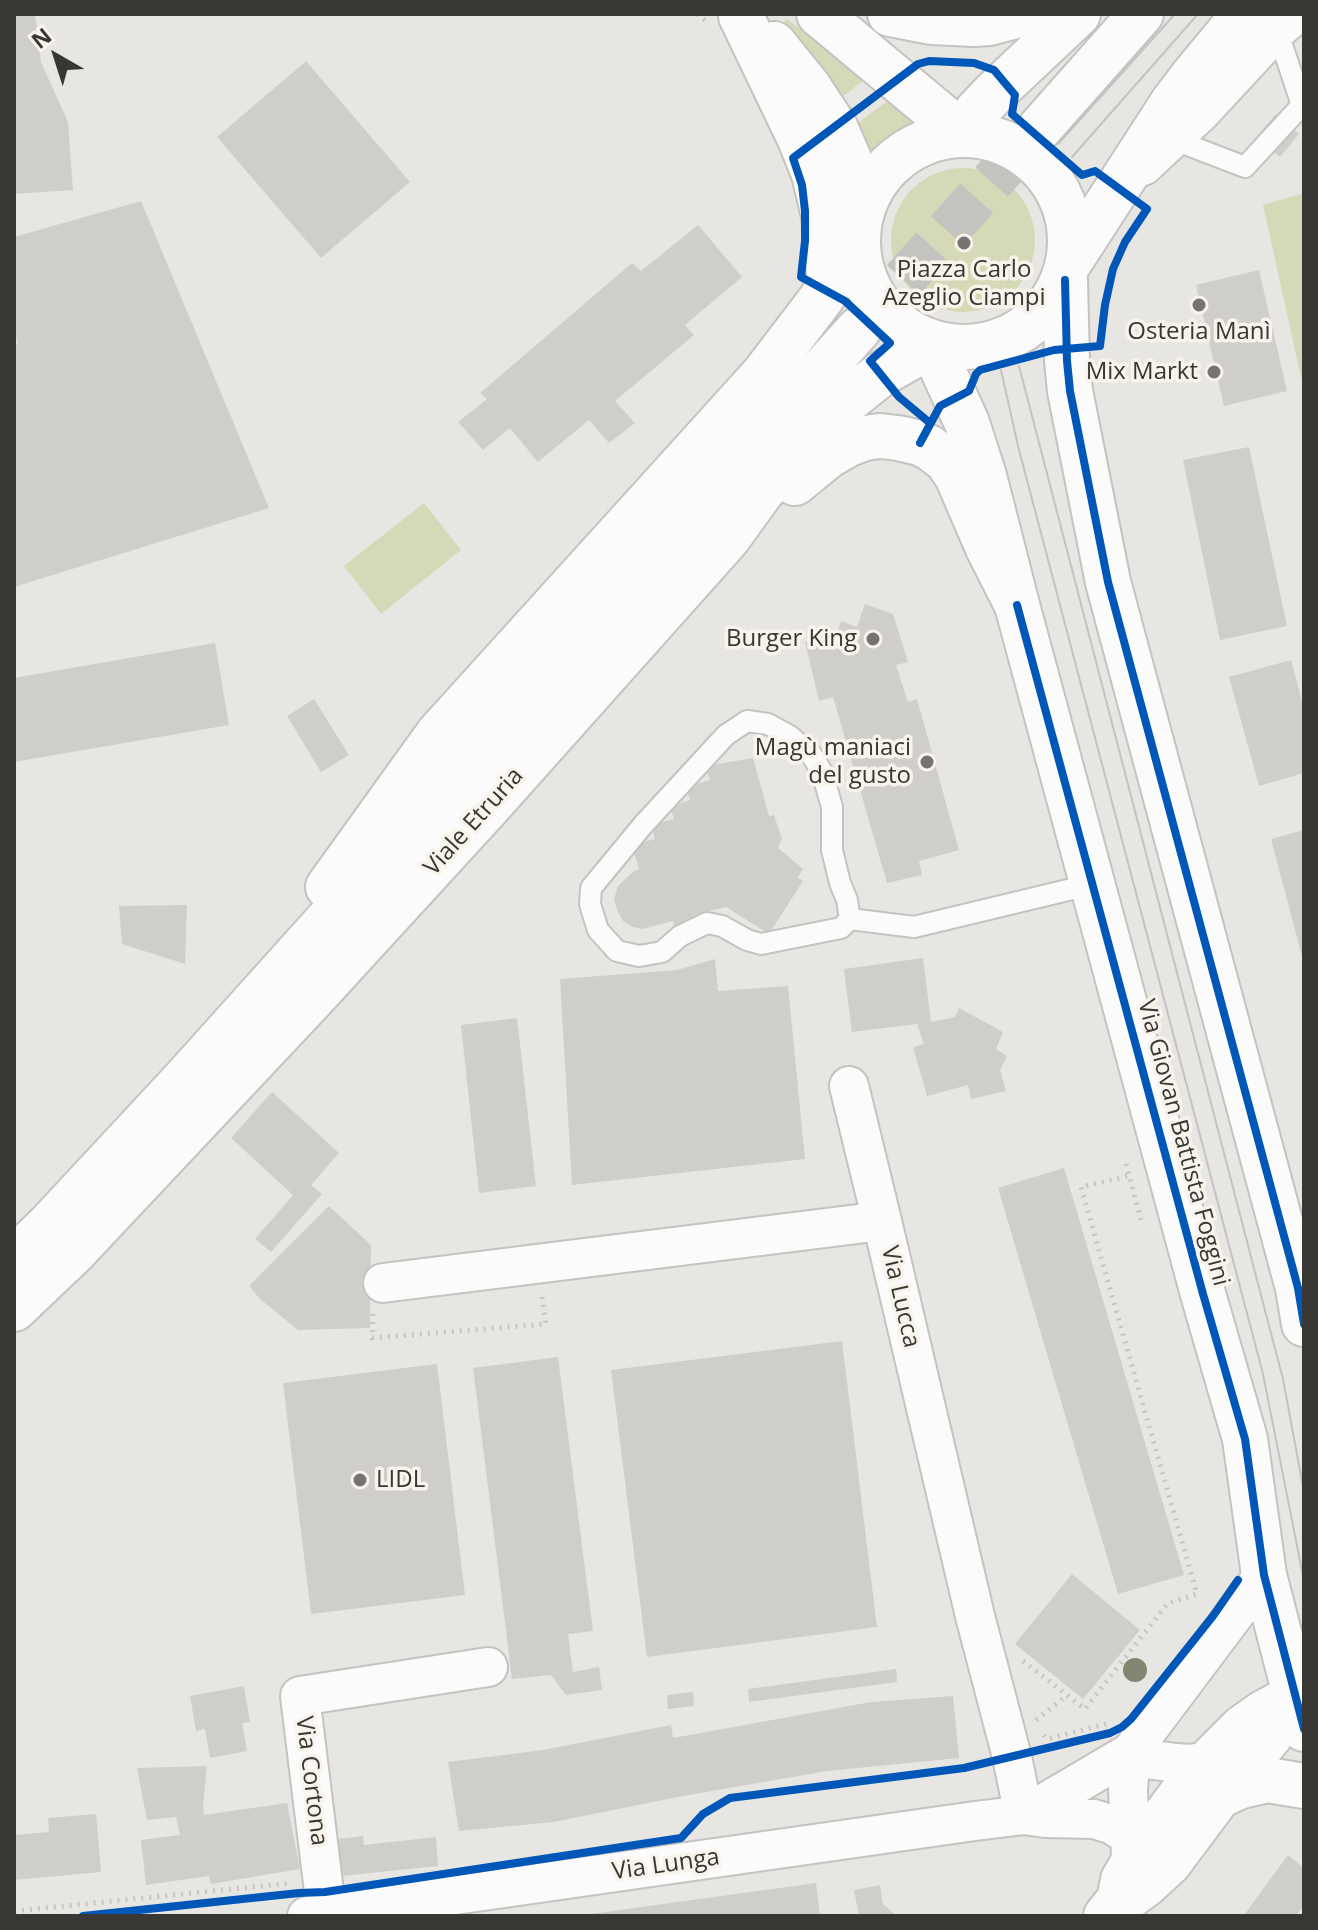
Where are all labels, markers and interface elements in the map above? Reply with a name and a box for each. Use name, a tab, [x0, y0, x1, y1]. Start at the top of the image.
north arrow	[16, 16, 96, 96]
text: N	[24, 20, 57, 55]
marker: Piazza Carlo Azeglio Ciampi	[955, 234, 973, 252]
place label: Piazza Carlo Azeglio Ciampi	[882, 256, 1046, 312]
marker: Osteria Manì	[1190, 296, 1208, 314]
place label: Osteria Manì	[1127, 318, 1271, 346]
place label: Mix Markt	[1086, 358, 1198, 386]
marker: Mix Markt	[1205, 363, 1223, 381]
place label: Burger King	[726, 625, 857, 653]
marker: Burger King	[864, 630, 882, 648]
place label: Magù maniaci del gusto	[755, 734, 911, 790]
marker: Magù maniaci del gusto	[918, 753, 936, 771]
street label: Viale Etruria	[418, 762, 530, 882]
street label: Via Giovan Battista Foggini	[1131, 997, 1235, 1289]
street label: Via Lucca	[874, 1243, 926, 1351]
place label: LIDL	[376, 1466, 425, 1494]
marker: LIDL	[351, 1471, 369, 1489]
street label: Via Cortona	[289, 1715, 333, 1847]
street label: Via Lunga	[610, 1843, 722, 1887]

